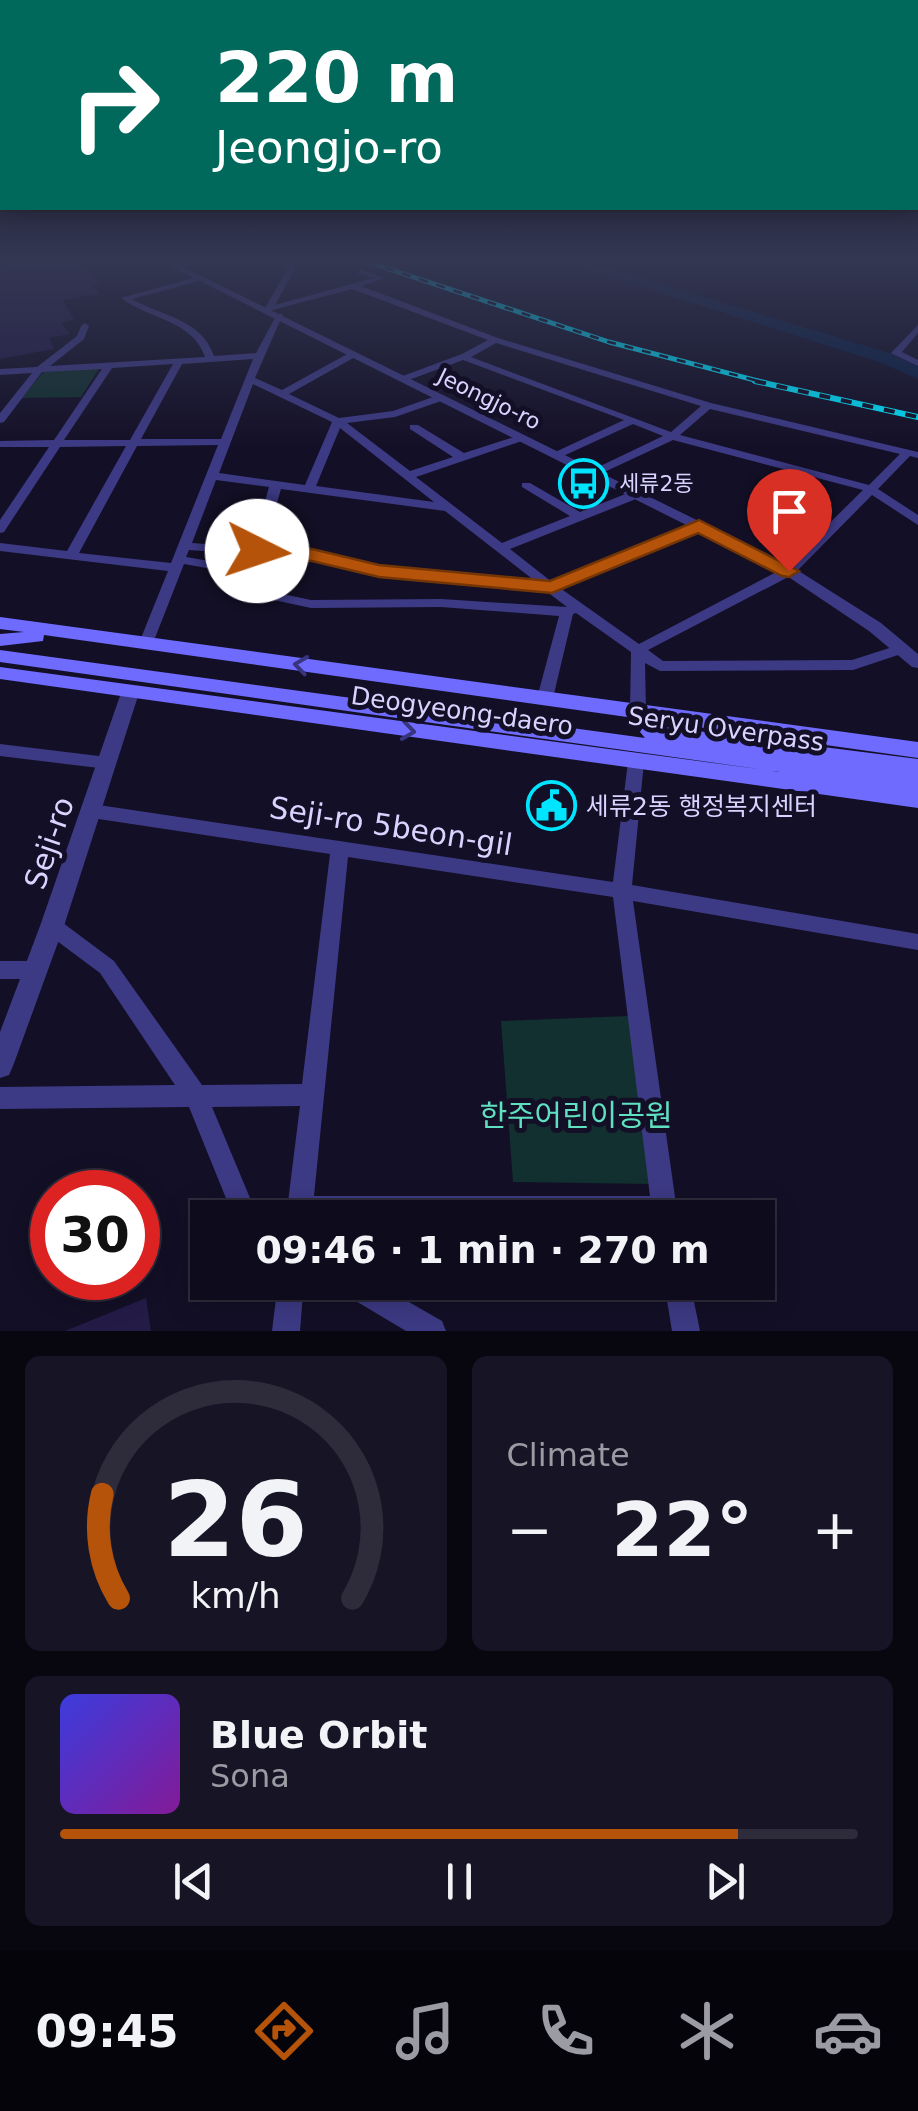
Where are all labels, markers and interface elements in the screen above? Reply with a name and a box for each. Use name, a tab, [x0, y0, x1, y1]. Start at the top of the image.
text: 220 m	[215, 37, 458, 119]
icon: right	[50, 40, 180, 170]
text: Jeongjo-ro	[215, 121, 443, 174]
street label: Jeongjo-ro	[432, 362, 545, 435]
bus stop icon: 세류2동	[558, 457, 610, 509]
pin	[747, 469, 832, 572]
place label: 세류2동	[619, 471, 694, 496]
icon: arrive	[762, 484, 817, 539]
position arrow	[205, 499, 309, 603]
one-way arrow	[293, 655, 310, 676]
street label: Deogyeong-daero	[349, 681, 575, 741]
street label: Seryu Overpass	[626, 701, 826, 757]
one-way arrow	[401, 720, 417, 741]
public building icon: 세류2동 행정복지센터	[525, 780, 577, 832]
street label: Seji-ro 5beon-gil	[267, 790, 515, 862]
street label: Seji-ro	[17, 792, 81, 894]
place label: 세류2동 행정복지센터	[586, 792, 817, 821]
park label: 한주어린이공원	[479, 1098, 673, 1133]
speed limit sign: 30	[30, 1170, 160, 1300]
text: 09:46 · 1 min · 270 m	[255, 1228, 710, 1272]
text: Climate	[507, 1436, 630, 1474]
text: 26	[163, 1459, 308, 1581]
text: 22°	[611, 1486, 753, 1574]
text: −	[507, 1498, 553, 1562]
text: +	[812, 1498, 858, 1562]
text: km/h	[191, 1575, 281, 1616]
text: Blue Orbit	[210, 1713, 427, 1757]
text: Sona	[210, 1757, 290, 1795]
icon: previous	[166, 1854, 221, 1909]
icon: pause	[432, 1854, 487, 1909]
icon: next	[698, 1854, 753, 1909]
icon: directions	[249, 1996, 319, 2066]
icon: music	[390, 1996, 460, 2066]
icon: phone	[531, 1996, 601, 2066]
icon: climate	[672, 1996, 742, 2066]
icon: car	[813, 1996, 883, 2066]
text: 09:45	[35, 2005, 179, 2058]

